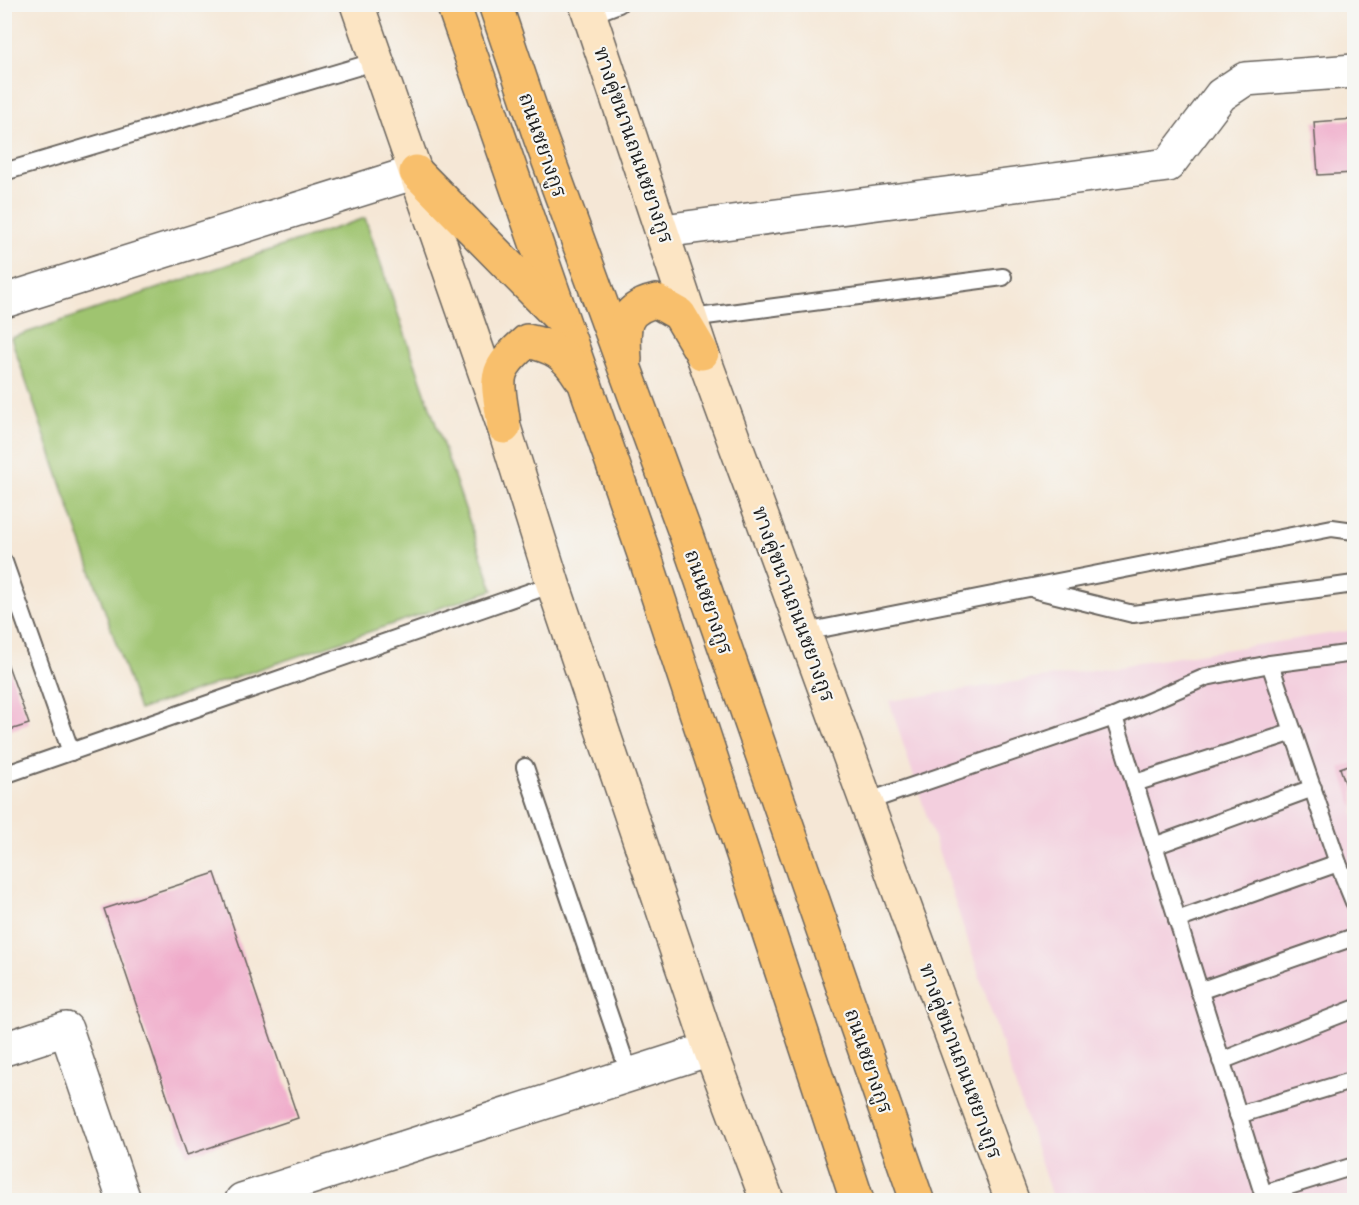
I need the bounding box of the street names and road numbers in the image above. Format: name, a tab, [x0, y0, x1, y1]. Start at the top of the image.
street label: ทางคู่ขนานถนนชยางกูร	[588, 43, 681, 247]
street label: ถนนชยางกูร	[513, 89, 574, 201]
street label: ทางคู่ขนานถนนชยางกูร	[747, 502, 842, 705]
street label: ถนนชยางกูร	[679, 546, 740, 658]
street label: ทางคู่ขนานถนนชยางกูร	[914, 959, 1009, 1162]
street label: ถนนชยางกูร	[839, 1005, 900, 1117]

